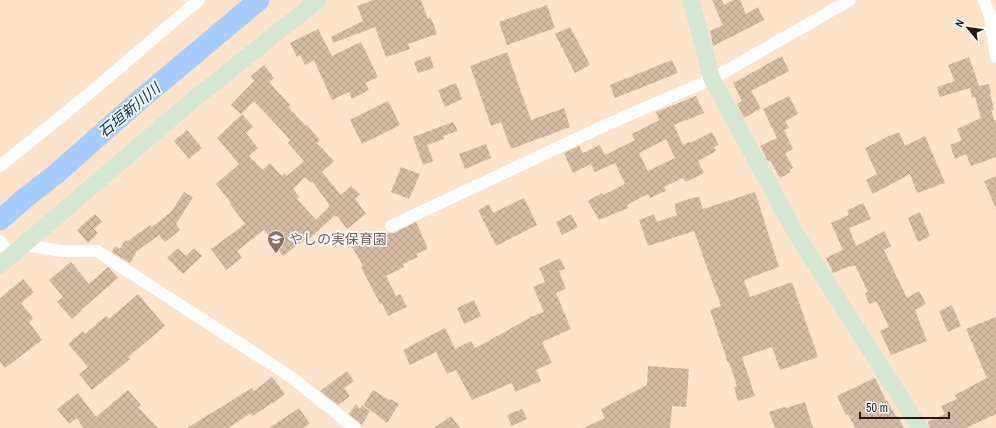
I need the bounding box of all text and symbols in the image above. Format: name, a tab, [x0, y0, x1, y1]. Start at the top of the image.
north arrow	[948, 8, 988, 48]
text: N	[952, 17, 967, 29]
water label: 石垣新川川	[94, 77, 166, 142]
school or university icon: やしの実保育園	[266, 229, 286, 254]
place label: やしの実保育園	[289, 230, 387, 248]
scale bar	[860, 394, 949, 420]
text: 50 m	[866, 400, 888, 416]

